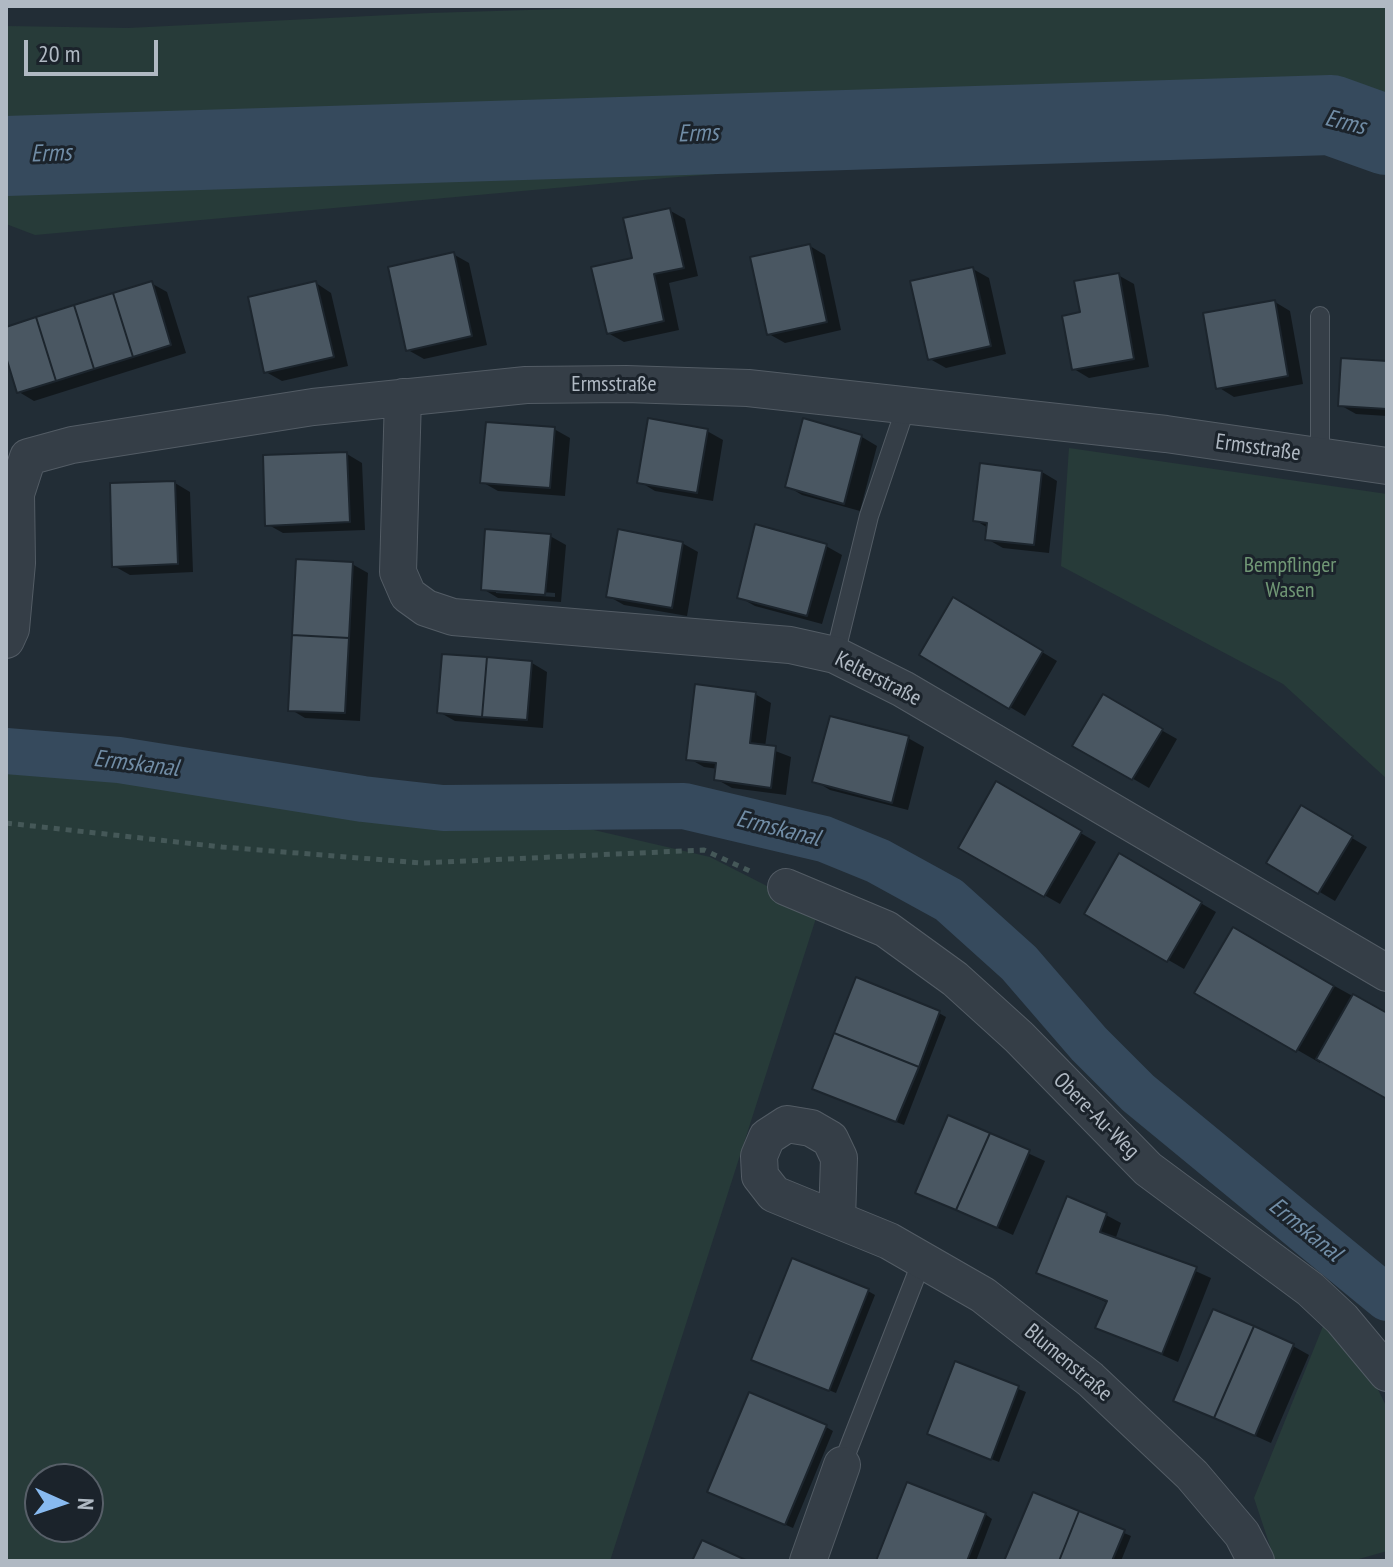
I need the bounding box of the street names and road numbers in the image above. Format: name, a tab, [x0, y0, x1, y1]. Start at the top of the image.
street label: Ermsstraße	[571, 372, 657, 398]
street label: Ermsstraße	[1214, 429, 1302, 467]
street label: Kelterstraße	[830, 646, 926, 712]
street label: Obere-Au-Weg	[1048, 1068, 1144, 1164]
street label: Blumenstraße	[1019, 1319, 1117, 1407]

